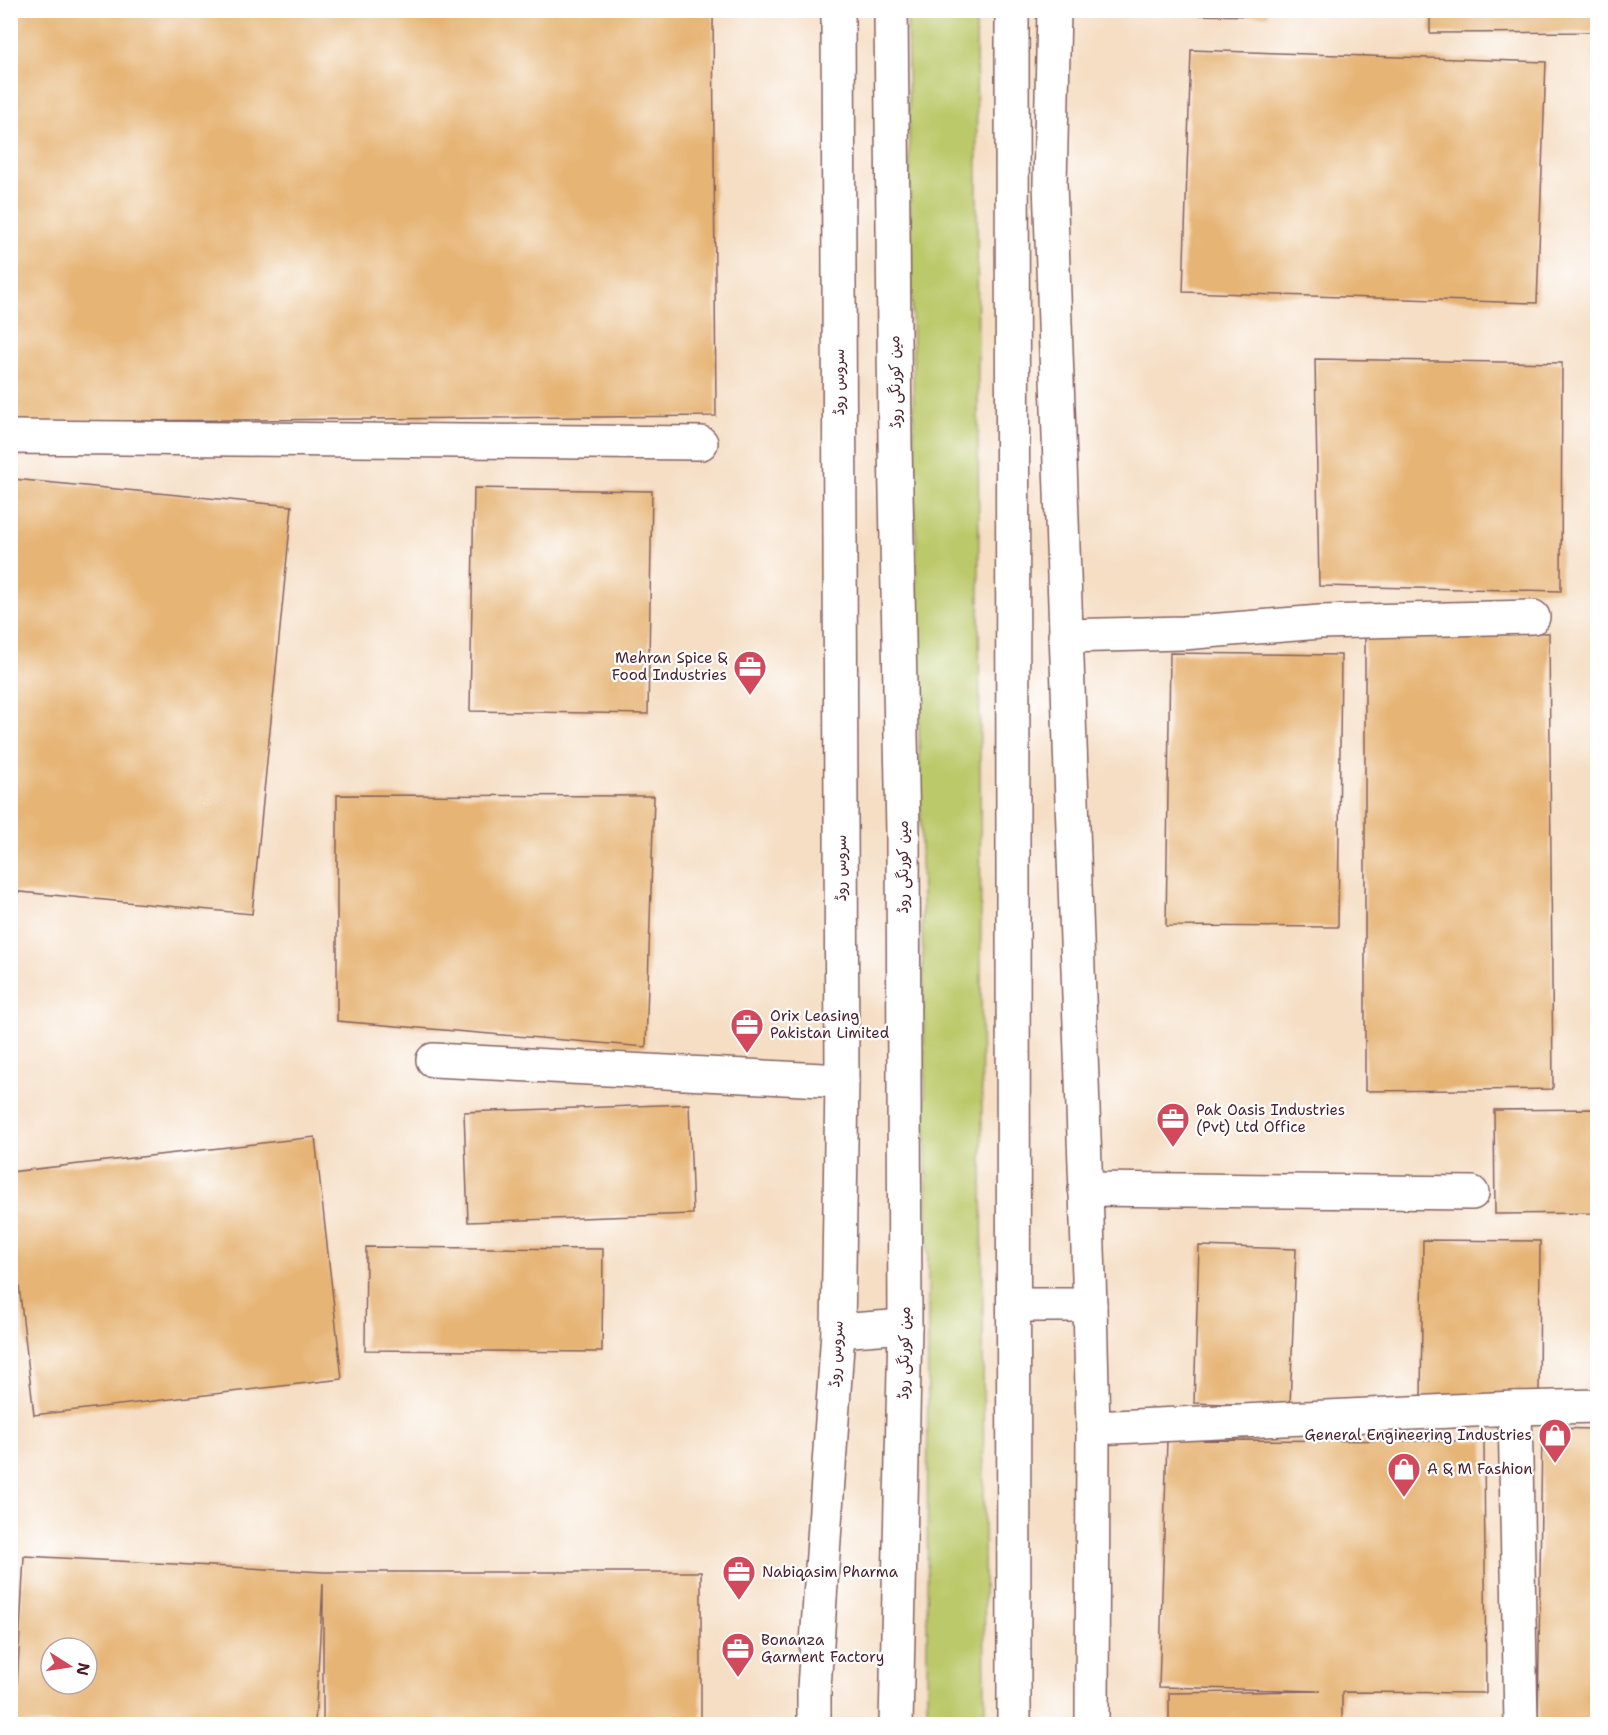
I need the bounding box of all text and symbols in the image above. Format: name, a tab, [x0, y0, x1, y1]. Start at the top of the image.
street label: مین کورنگی روڈ	[884, 335, 906, 429]
street label: سروس روڈ	[829, 349, 849, 415]
place label: Mehran Spice & Food Industries	[612, 648, 728, 685]
office icon: Mehran Spice & Food Industries	[732, 649, 768, 696]
street label: مین کورنگی روڈ	[893, 820, 913, 914]
street label: سروس روڈ	[831, 835, 851, 901]
place label: Orix Leasing Pakistan Limited	[770, 1006, 890, 1043]
office icon: Orix Leasing Pakistan Limited	[729, 1007, 765, 1054]
place label: Pak Oasis Industries (Pvt) Ltd Office	[1196, 1100, 1345, 1137]
office icon: Pak Oasis Industries (Pvt) Ltd Office	[1155, 1101, 1191, 1148]
street label: مین کورنگی روڈ	[893, 1306, 915, 1400]
street label: سروس روڈ	[824, 1320, 848, 1388]
shop icon: General Engineering Industries	[1537, 1417, 1573, 1464]
place label: General Engineering Industries	[1305, 1425, 1532, 1445]
shop icon: A & M Fashion	[1386, 1451, 1422, 1498]
place label: A & M Fashion	[1427, 1459, 1533, 1479]
office icon: Nabiqasim Pharma	[721, 1554, 757, 1601]
place label: Nabiqasim Pharma	[762, 1562, 899, 1582]
place label: Bonanza Garment Factory	[761, 1630, 884, 1667]
office icon: Bonanza Garment Factory	[720, 1631, 756, 1678]
north arrow	[39, 1636, 99, 1696]
text: N	[72, 1661, 95, 1677]

